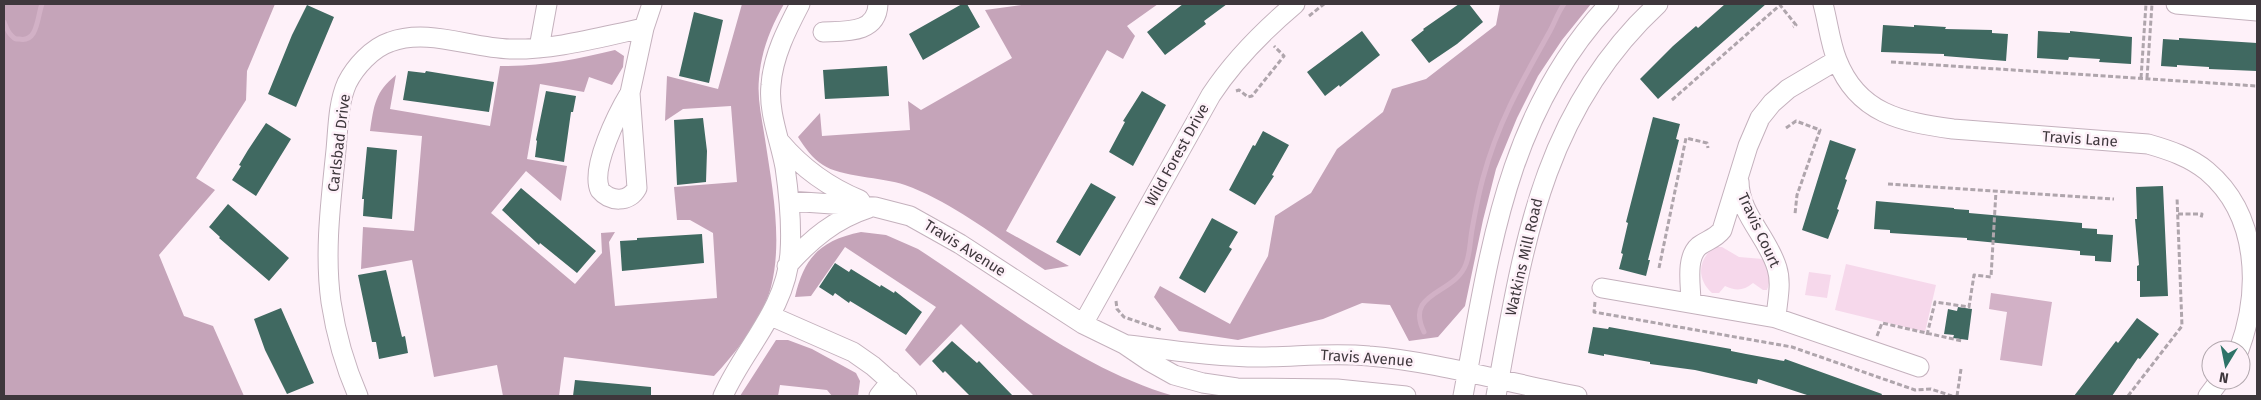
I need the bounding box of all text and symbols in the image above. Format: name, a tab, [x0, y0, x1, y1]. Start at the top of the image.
street label: Carlsbad Drive	[324, 93, 354, 193]
street label: Wild Forest Drive	[1141, 101, 1213, 209]
street label: Travis Lane	[2042, 127, 2118, 151]
street label: Travis Court	[1734, 190, 1784, 271]
street label: Watkins Mill Road	[1502, 196, 1546, 318]
street label: Travis Avenue	[921, 216, 1009, 280]
north arrow	[2201, 340, 2251, 390]
street label: Travis Avenue	[1320, 346, 1414, 370]
text: N	[2218, 368, 2230, 386]

